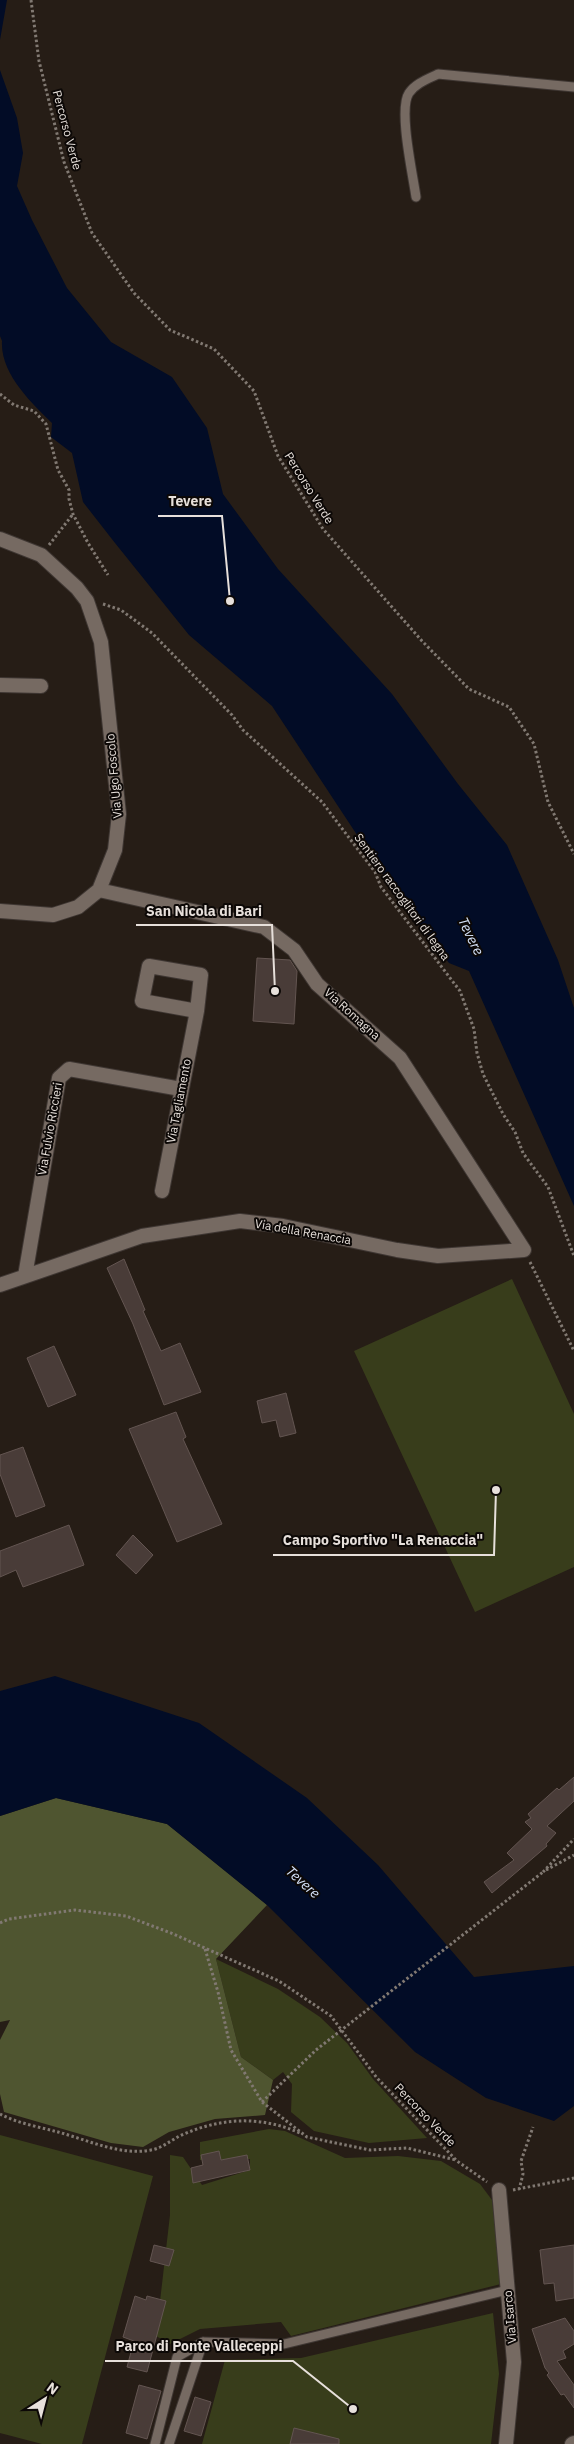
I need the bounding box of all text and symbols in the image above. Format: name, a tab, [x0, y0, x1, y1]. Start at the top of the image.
street label: Percorso Verde	[50, 88, 85, 172]
street label: Percorso Verde	[281, 449, 338, 527]
callout: Tevere	[158, 487, 222, 516]
text: Tevere	[168, 492, 212, 510]
street label: Via Ugo Foscolo	[102, 733, 125, 819]
street label: Sentiero raccoglitori di legna	[351, 830, 454, 964]
callout: San Nicola di Bari	[136, 896, 272, 925]
text: San Nicola di Bari	[146, 902, 262, 920]
water label: Tevere	[454, 914, 488, 958]
street label: Via Romagna	[321, 985, 384, 1043]
street label: Via Tagliamento	[163, 1057, 194, 1144]
street label: Via Fulvio Riccieri	[34, 1081, 65, 1177]
street label: Via della Renaccia	[254, 1216, 353, 1247]
callout: Campo Sportivo "La Renaccia"	[273, 1526, 494, 1555]
text: Campo Sportivo "La Renaccia"	[283, 1531, 483, 1549]
water label: Tevere	[282, 1862, 324, 1902]
street label: Percorso Verde	[392, 2080, 459, 2150]
street label: Via Isarco	[500, 2289, 519, 2344]
callout: Parco di Ponte Valleceppi	[105, 2332, 293, 2361]
text: Parco di Ponte Valleceppi	[115, 2337, 283, 2355]
north arrow	[20, 2374, 70, 2424]
text: N	[43, 2378, 62, 2399]

